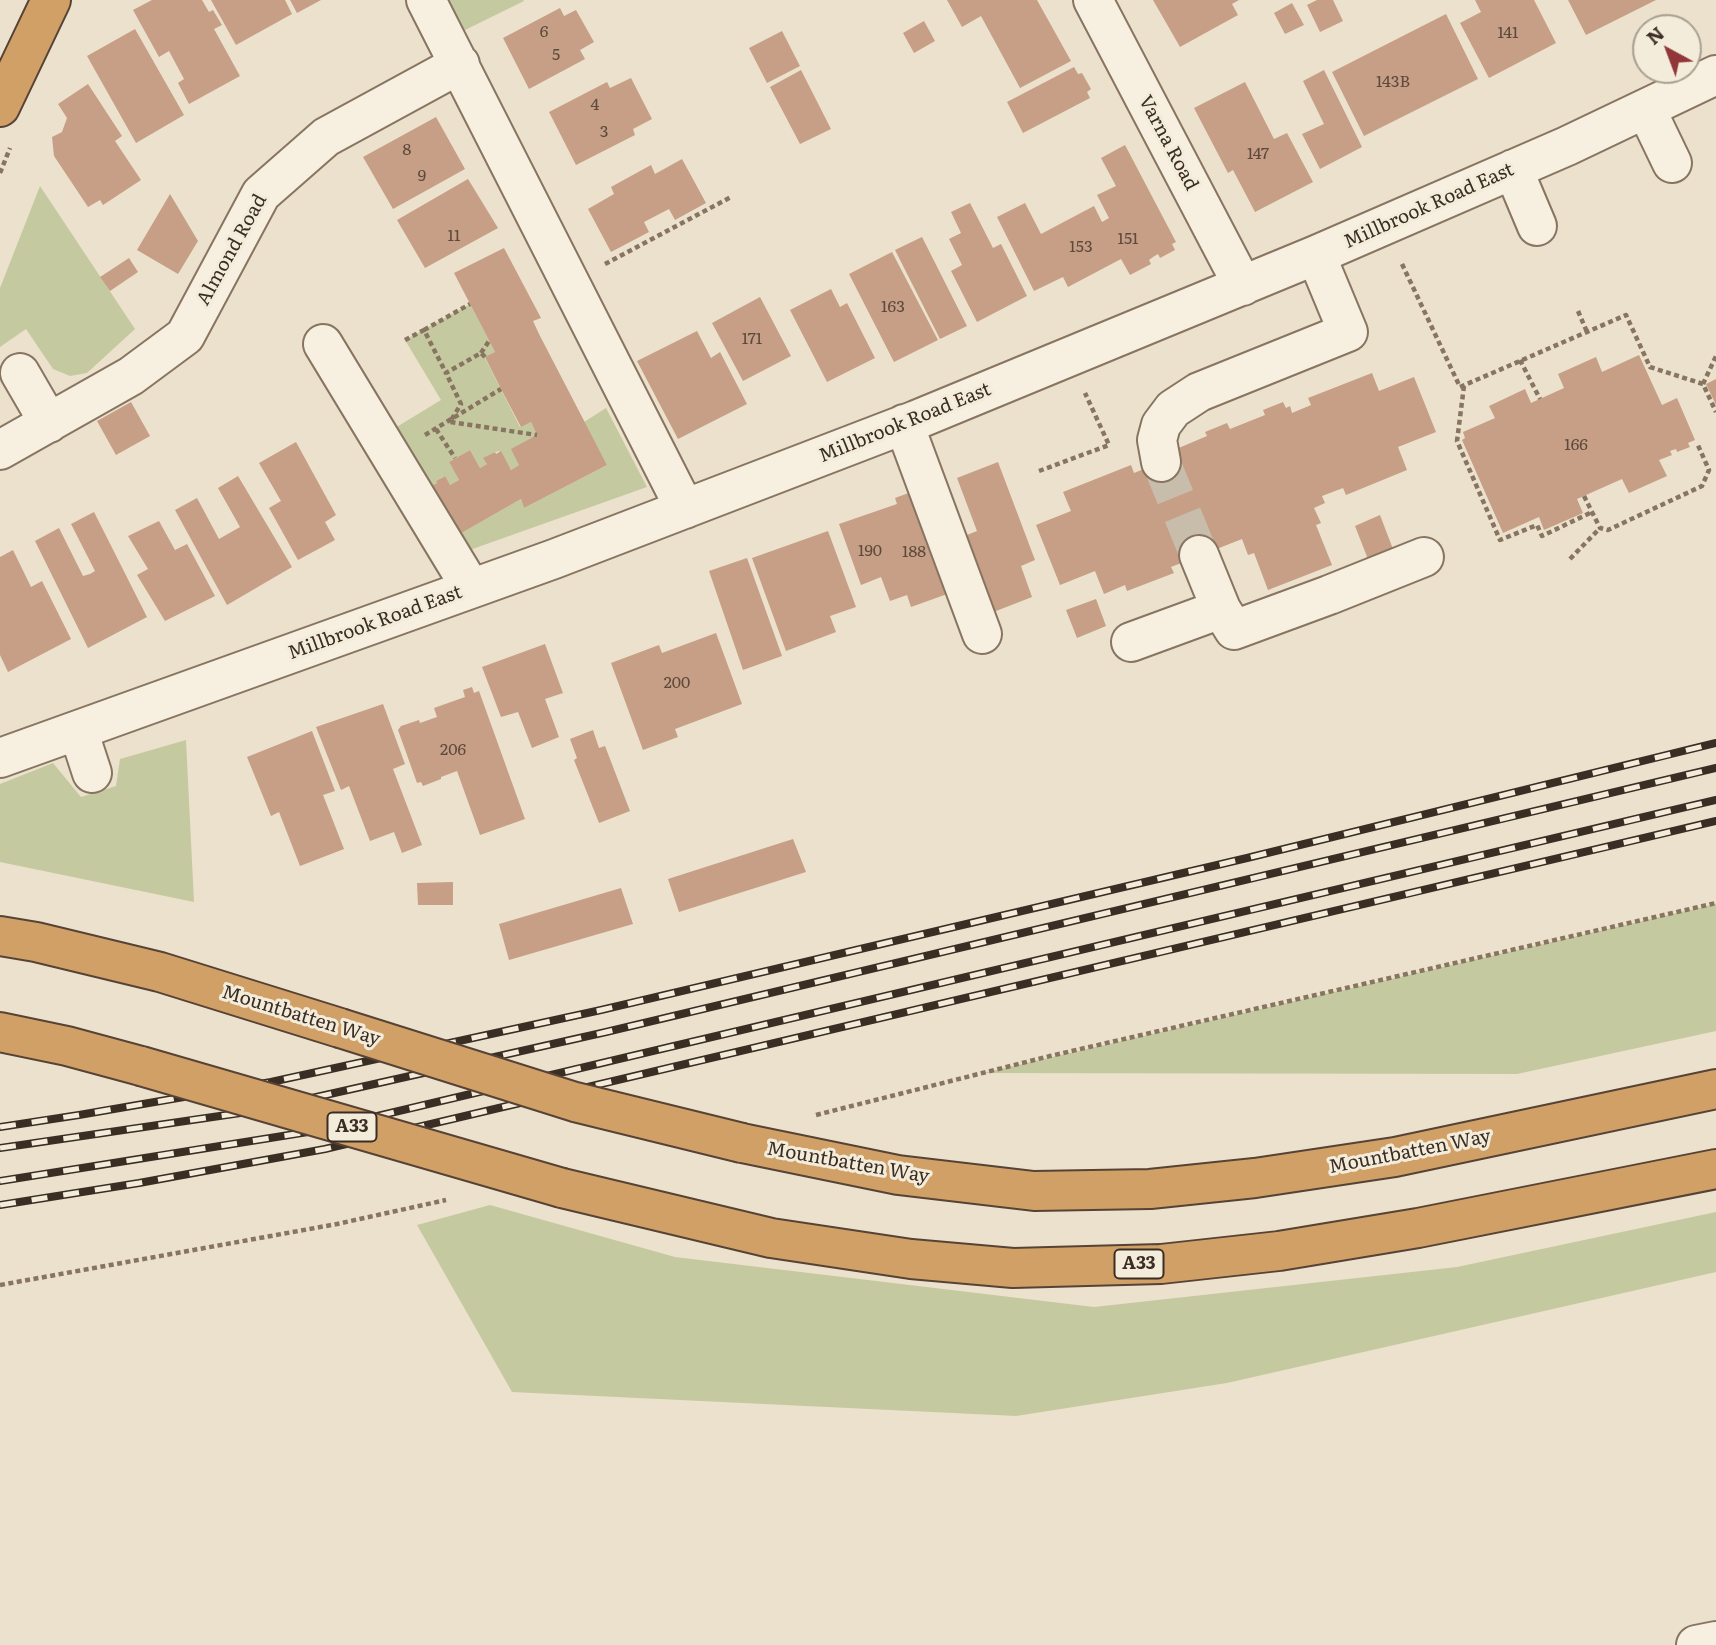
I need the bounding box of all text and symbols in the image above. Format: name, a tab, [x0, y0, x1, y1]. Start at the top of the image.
north arrow	[1632, 14, 1702, 84]
text: N	[1639, 19, 1670, 50]
house number: 6	[540, 22, 548, 42]
house number: 141	[1497, 23, 1519, 43]
house number: 5	[552, 45, 560, 65]
house number: 143B	[1376, 72, 1410, 92]
street label: Varna Road	[1133, 92, 1203, 194]
house number: 4	[591, 95, 599, 115]
house number: 3	[600, 122, 608, 142]
house number: 8	[403, 140, 411, 160]
house number: 147	[1247, 144, 1269, 164]
street label: Millbrook Road East	[1341, 158, 1517, 254]
house number: 9	[418, 166, 426, 186]
street label: Almond Road	[192, 190, 272, 310]
house number: 11	[447, 226, 461, 246]
house number: 151	[1117, 229, 1139, 249]
house number: 153	[1069, 237, 1093, 257]
house number: 163	[881, 297, 905, 317]
house number: 171	[742, 329, 762, 349]
street label: Millbrook Road East	[816, 378, 994, 468]
house number: 166	[1564, 435, 1588, 455]
house number: 190	[858, 541, 882, 561]
house number: 188	[902, 542, 926, 562]
street label: Millbrook Road East	[285, 581, 465, 665]
house number: 200	[664, 673, 690, 693]
house number: 206	[440, 740, 466, 760]
street label: Mountbatten Way	[219, 981, 383, 1051]
road number: A33	[328, 1112, 376, 1142]
street label: Mountbatten Way	[1327, 1125, 1493, 1179]
street label: Mountbatten Way	[765, 1137, 931, 1189]
road number: A33	[1114, 1250, 1164, 1279]

